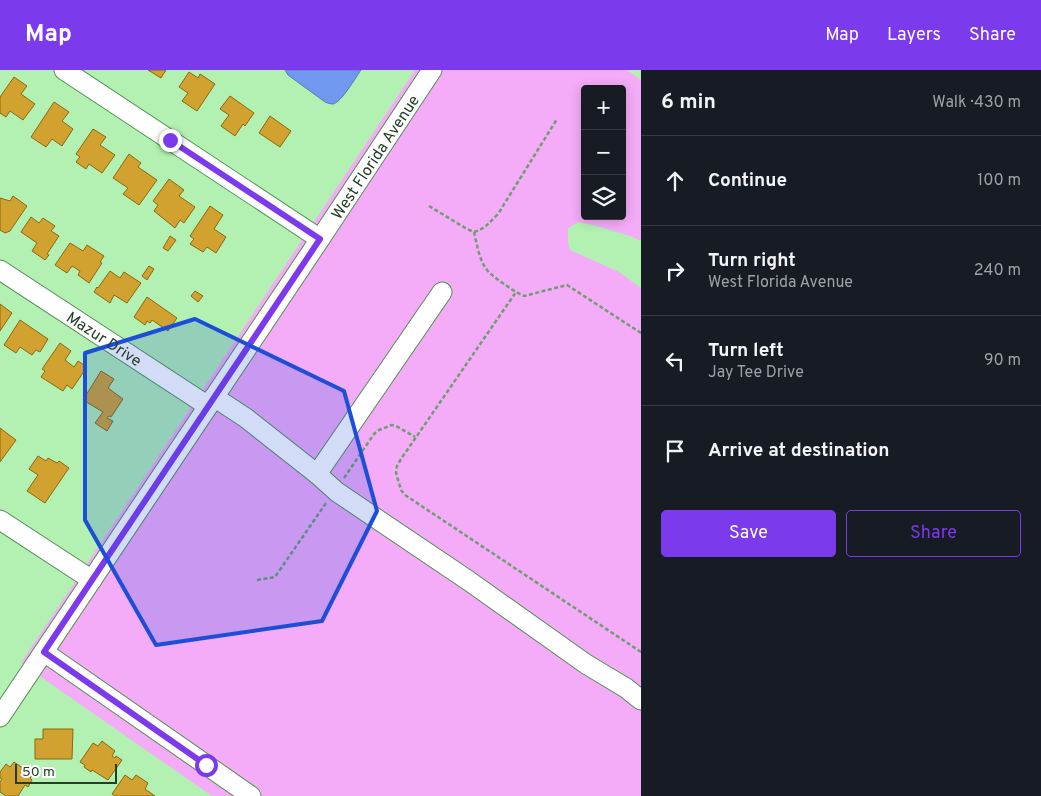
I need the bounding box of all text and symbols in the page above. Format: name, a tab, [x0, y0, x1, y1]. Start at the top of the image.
text: Map	[25, 20, 72, 50]
text: Map	[825, 24, 859, 47]
text: Layers	[887, 24, 941, 47]
text: Share	[969, 24, 1016, 47]
map controls	[581, 85, 626, 220]
button: +	[581, 85, 626, 130]
text: 6 min	[661, 89, 716, 116]
street label: West Florida Avenue	[328, 92, 425, 224]
text: Walk · 430 m	[932, 93, 1021, 113]
route end	[159, 129, 182, 152]
button: −	[581, 130, 626, 175]
icon: ahead	[661, 167, 689, 195]
text: Continue	[708, 169, 787, 193]
text: 100 m	[977, 171, 1021, 191]
button: layers	[581, 175, 626, 220]
text: Turn right	[708, 249, 796, 273]
icon: right	[661, 257, 689, 285]
text: 240 m	[974, 261, 1021, 281]
text: West Florida Avenue	[708, 273, 853, 293]
street label: Mazur Drive	[62, 308, 145, 372]
text: Turn left	[708, 339, 784, 363]
icon: left	[661, 347, 689, 375]
text: 90 m	[984, 351, 1021, 371]
text: Jay Tee Drive	[708, 363, 804, 383]
icon: arrive	[661, 437, 689, 465]
text: Arrive at destination	[708, 439, 889, 463]
button: Save	[661, 510, 836, 557]
button: Share	[846, 510, 1021, 557]
route start	[195, 754, 218, 777]
scale bar	[15, 761, 118, 784]
text: 50 m	[22, 764, 55, 781]

